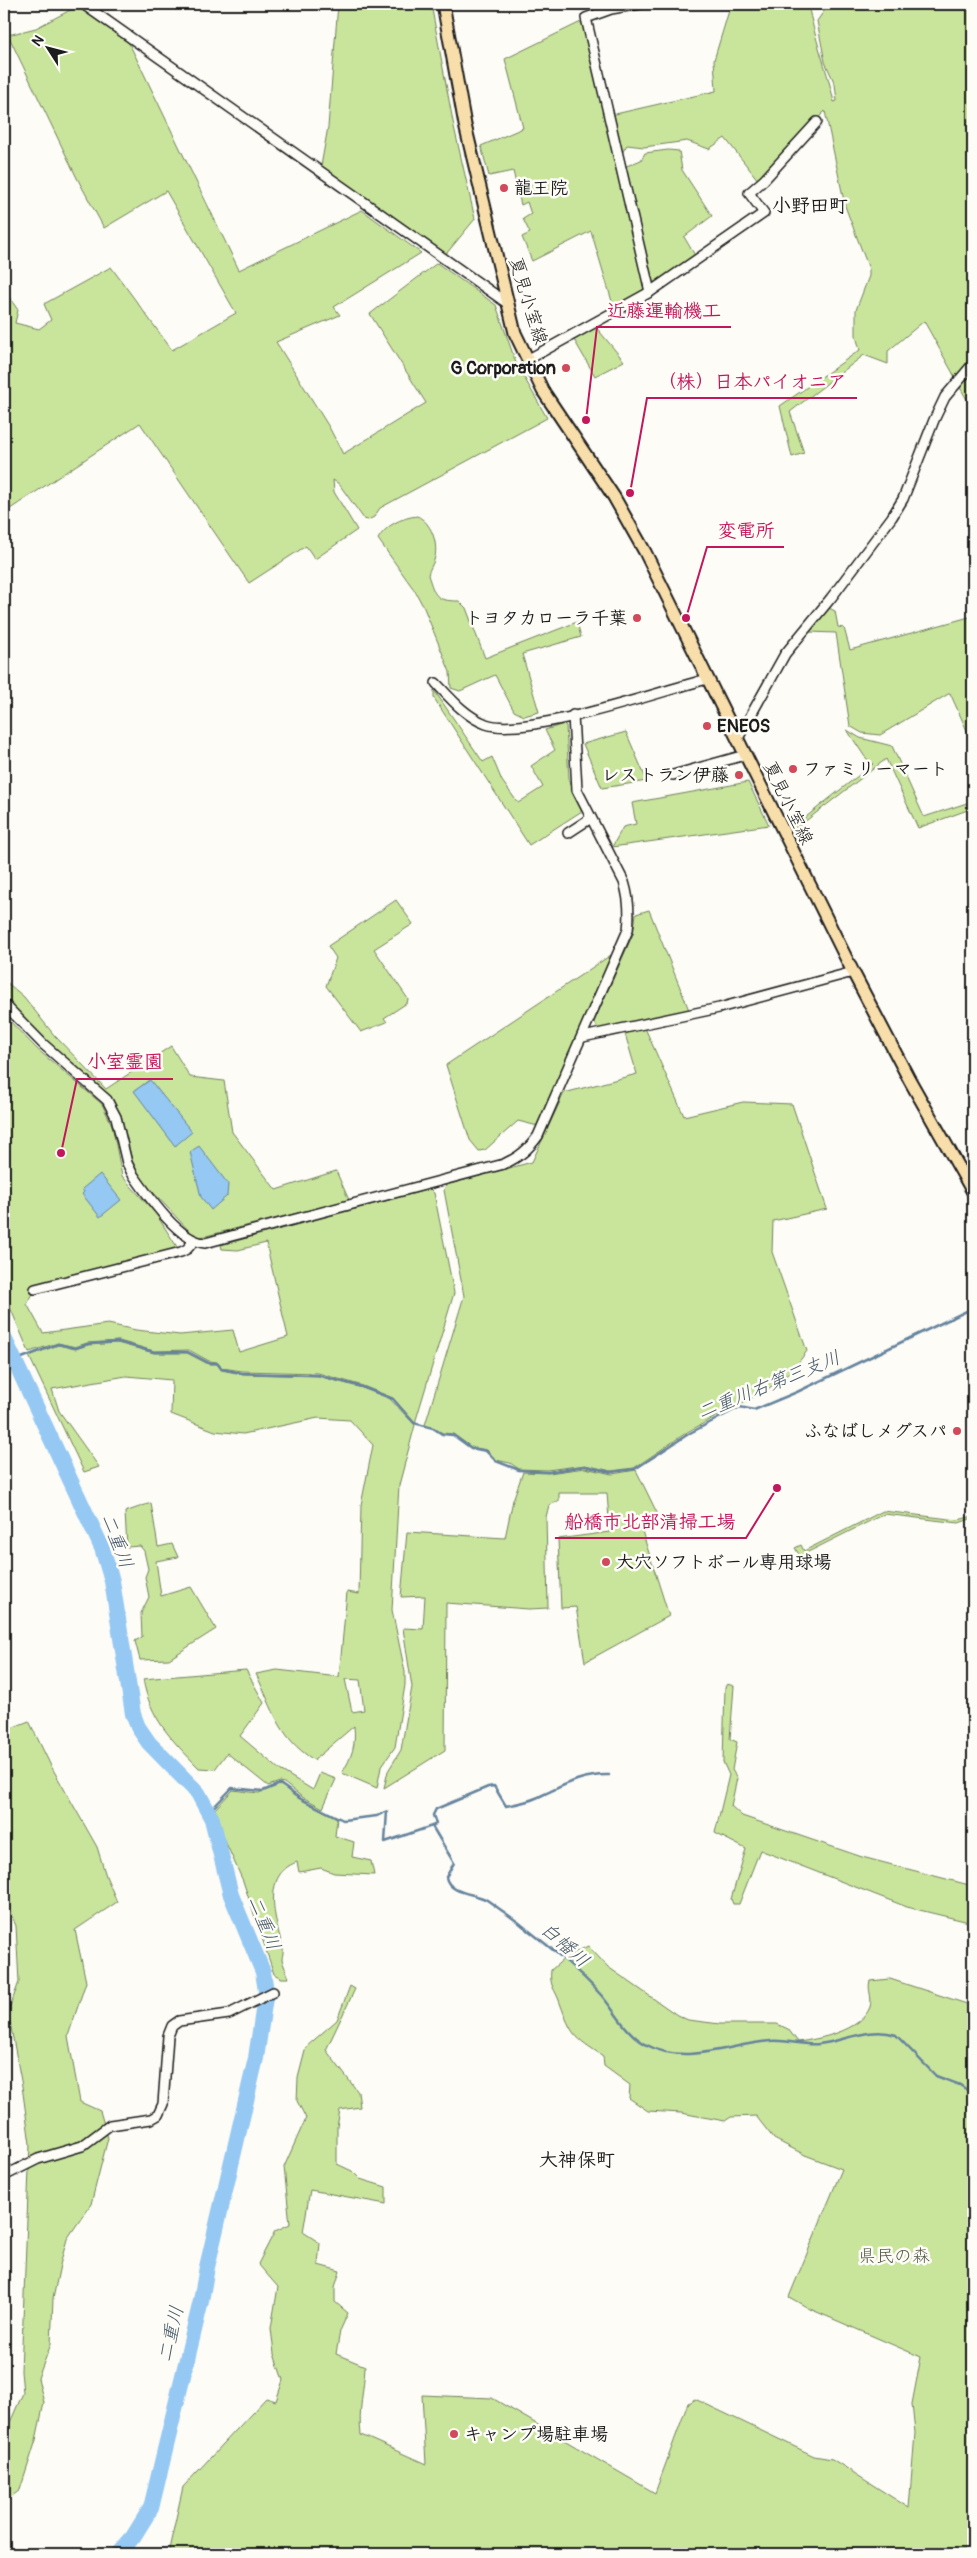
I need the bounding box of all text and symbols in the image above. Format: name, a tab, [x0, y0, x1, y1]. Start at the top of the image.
north arrow	[22, 22, 72, 72]
text: N	[28, 32, 48, 49]
place label: 龍王院	[514, 177, 568, 200]
marker: 龍王院	[498, 182, 510, 194]
district label: 小野田町	[772, 194, 848, 218]
street label: 夏見小室線	[504, 255, 552, 347]
callout: 近藤運輸機工	[597, 293, 731, 327]
text: 近藤運輸機工	[607, 299, 721, 323]
place label: G Corporation	[450, 357, 556, 380]
marker: G Corporation	[560, 362, 572, 374]
callout: （株）日本パイオニア	[647, 364, 857, 398]
text: （株）日本パイオニア	[657, 370, 847, 394]
callout: 変電所	[707, 513, 784, 547]
text: 変電所	[717, 519, 775, 543]
place label: トヨタカローラ千葉	[465, 607, 627, 630]
marker: トヨタカローラ千葉	[631, 612, 643, 624]
place label: ENEOS	[717, 715, 770, 738]
marker: ENEOS	[701, 720, 713, 732]
street label: 夏見小室線	[758, 758, 818, 848]
place label: ファミリーマート	[803, 758, 948, 781]
marker: ファミリーマート	[787, 763, 799, 775]
place label: レストラン伊藤	[602, 764, 729, 787]
marker: レストラン伊藤	[733, 769, 745, 781]
callout: 小室霊園	[77, 1045, 173, 1079]
text: 小室霊園	[87, 1050, 163, 1074]
water label: 二重川右第三支川	[694, 1345, 844, 1425]
place label: ふなばしメグスパ	[804, 1420, 947, 1443]
marker: ふなばしメグスパ	[951, 1425, 963, 1437]
callout: 船橋市北部清掃工場	[555, 1504, 746, 1538]
water label: 二重川	[96, 1510, 138, 1572]
text: 船橋市北部清掃工場	[564, 1510, 736, 1534]
place label: 大穴ソフトボール専用球場	[616, 1551, 831, 1574]
marker: 大穴ソフトボール専用球場	[600, 1556, 612, 1568]
water label: 二重川	[242, 1892, 286, 1954]
water label: 白幡川	[536, 1917, 594, 1973]
district label: 大神保町	[539, 2148, 615, 2172]
park label: 県民の森	[858, 2245, 930, 2268]
water label: 二重川	[153, 2304, 189, 2364]
place label: キャンプ場駐車場	[464, 2423, 608, 2446]
marker: キャンプ場駐車場	[448, 2428, 460, 2440]

